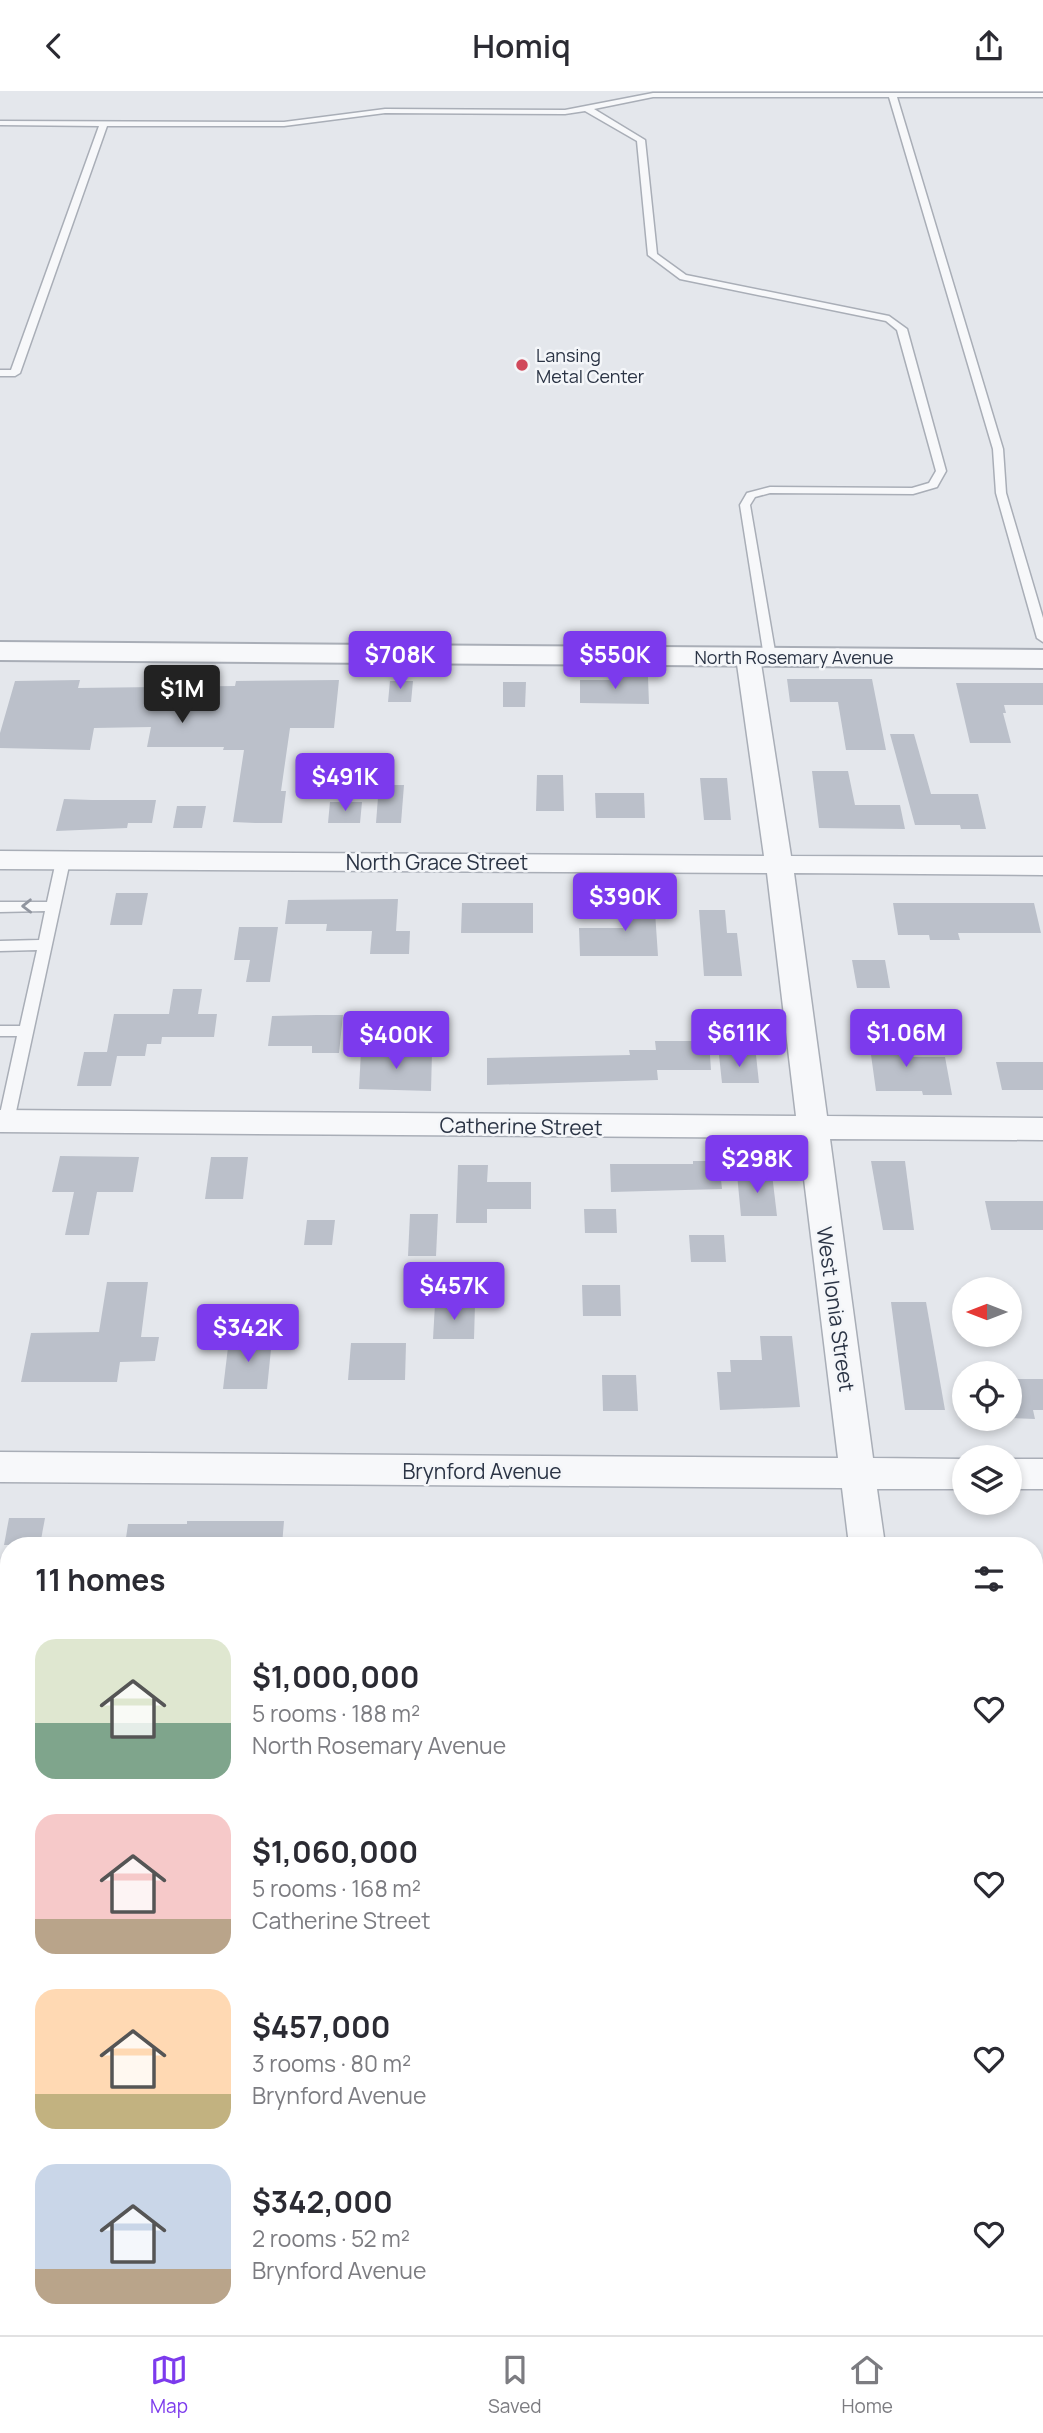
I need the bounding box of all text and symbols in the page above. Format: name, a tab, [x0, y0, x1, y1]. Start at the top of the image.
text: Homiq	[472, 24, 571, 68]
icon: back	[35, 27, 73, 65]
icon: share	[970, 27, 1008, 65]
place label: Lansing Metal Center	[536, 343, 645, 388]
marker: Lansing Metal Center	[514, 357, 530, 373]
pin: $708K	[351, 631, 449, 691]
pin: $550K	[566, 631, 664, 691]
text: $708K	[365, 638, 435, 670]
text: $550K	[579, 638, 651, 670]
street label: North Rosemary Avenue	[695, 645, 893, 669]
pin: $1M	[148, 665, 216, 725]
text: $1M	[160, 672, 204, 704]
pin: $491K	[296, 753, 394, 813]
text: $491K	[311, 760, 379, 792]
street label: North Grace Street	[346, 848, 528, 876]
pin: $390K	[576, 873, 674, 933]
text: $390K	[589, 880, 661, 912]
one-way arrow	[21, 899, 32, 914]
pin: $611K	[690, 1009, 788, 1069]
pin: $1.06M	[849, 1009, 963, 1069]
pin: $400K	[347, 1011, 445, 1071]
text: $611K	[707, 1016, 771, 1048]
text: $1.06M	[866, 1016, 946, 1048]
text: $400K	[359, 1018, 433, 1050]
street label: Catherine Street	[439, 1111, 603, 1141]
pin: $298K	[708, 1135, 806, 1195]
text: $298K	[721, 1142, 793, 1174]
street label: West Ionia Street	[811, 1225, 861, 1393]
pin: $457K	[405, 1263, 503, 1322]
text: $457K	[419, 1269, 489, 1301]
north arrow	[952, 1277, 1022, 1347]
map controls	[952, 1277, 1022, 1515]
pin: $342K	[199, 1305, 297, 1364]
text: $342K	[213, 1311, 283, 1343]
button: locate	[952, 1361, 1022, 1431]
button: layers	[952, 1445, 1022, 1515]
street label: Brynford Avenue	[402, 1457, 562, 1485]
text: 11 homes	[35, 1559, 166, 1600]
icon: filters	[970, 1560, 1008, 1598]
text: $1,000,000	[252, 1656, 419, 1697]
icon: home	[91, 1667, 175, 1751]
icon: heart	[970, 1690, 1008, 1728]
text: 5 rooms · 188 m²	[252, 1697, 420, 1729]
text: North Rosemary Avenue	[252, 1729, 506, 1761]
text: $1,060,000	[252, 1831, 418, 1872]
icon: home	[91, 1842, 175, 1926]
icon: heart	[970, 1865, 1008, 1903]
text: 5 rooms · 168 m²	[252, 1872, 421, 1904]
text: Catherine Street	[252, 1904, 430, 1936]
text: $457,000	[252, 2006, 391, 2047]
icon: home	[91, 2017, 175, 2101]
icon: heart	[970, 2040, 1008, 2078]
text: 3 rooms · 80 m²	[252, 2047, 411, 2079]
text: Brynford Avenue	[252, 2079, 426, 2111]
text: $342,000	[252, 2181, 393, 2222]
icon: home	[91, 2192, 175, 2276]
icon: heart	[970, 2215, 1008, 2253]
text: 2 rooms · 52 m²	[252, 2222, 410, 2254]
text: Brynford Avenue	[252, 2254, 426, 2286]
tab: Map	[150, 2351, 188, 2419]
tab: Saved	[488, 2351, 542, 2419]
tab: Home	[842, 2351, 893, 2419]

